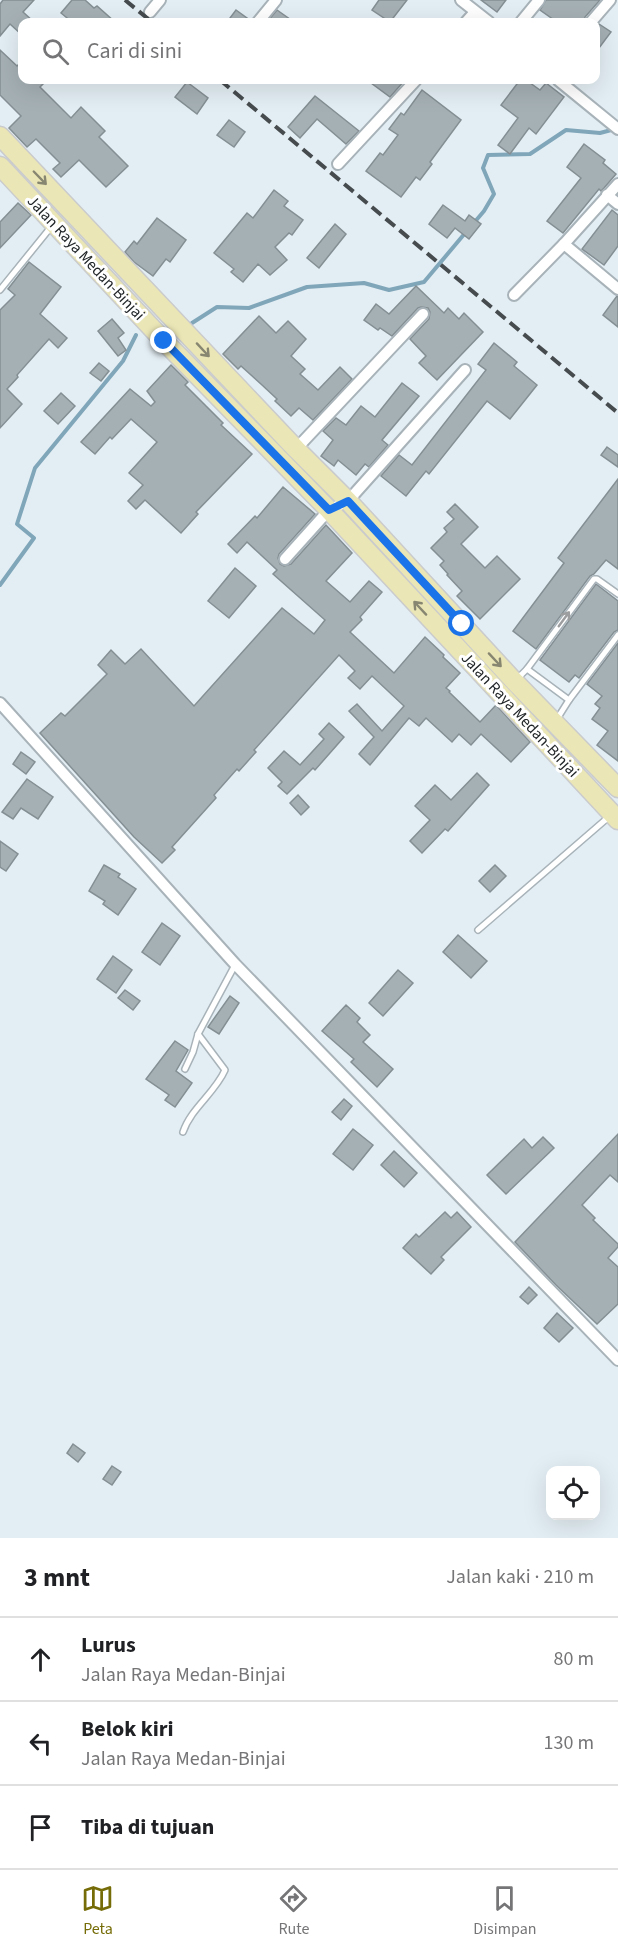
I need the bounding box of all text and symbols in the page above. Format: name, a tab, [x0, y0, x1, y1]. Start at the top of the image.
search box	[18, 18, 600, 84]
icon: search	[39, 35, 72, 68]
text: Cari di sini	[87, 35, 182, 67]
one-way arrow	[33, 170, 48, 185]
street label: Jalan Raya Medan-Binjai	[22, 191, 150, 325]
route end	[150, 327, 176, 353]
one-way arrow	[196, 342, 210, 357]
one-way arrow	[413, 601, 428, 616]
route start	[448, 610, 474, 636]
one-way arrow	[558, 611, 570, 627]
street label: Jalan Raya Medan-Binjai	[456, 648, 584, 782]
one-way arrow	[488, 652, 502, 667]
map controls	[546, 1466, 600, 1520]
button: locate	[546, 1466, 600, 1520]
text: 3 mnt	[24, 1559, 90, 1596]
text: Jalan kaki · 210 m	[446, 1563, 594, 1591]
text: Lurus	[81, 1629, 136, 1661]
icon: ahead	[24, 1643, 57, 1676]
text: 80 m	[554, 1645, 594, 1673]
text: Jalan Raya Medan-Binjai	[81, 1661, 286, 1689]
text: Belok kiri	[81, 1713, 174, 1745]
icon: left	[24, 1727, 57, 1760]
text: 130 m	[544, 1729, 594, 1757]
text: Jalan Raya Medan-Binjai	[81, 1745, 286, 1773]
icon: arrive	[24, 1811, 57, 1844]
text: Tiba di tujuan	[81, 1811, 214, 1843]
tab: Peta	[81, 1882, 114, 1940]
tab: Rute	[277, 1882, 310, 1940]
tab: Disimpan	[473, 1882, 537, 1940]

